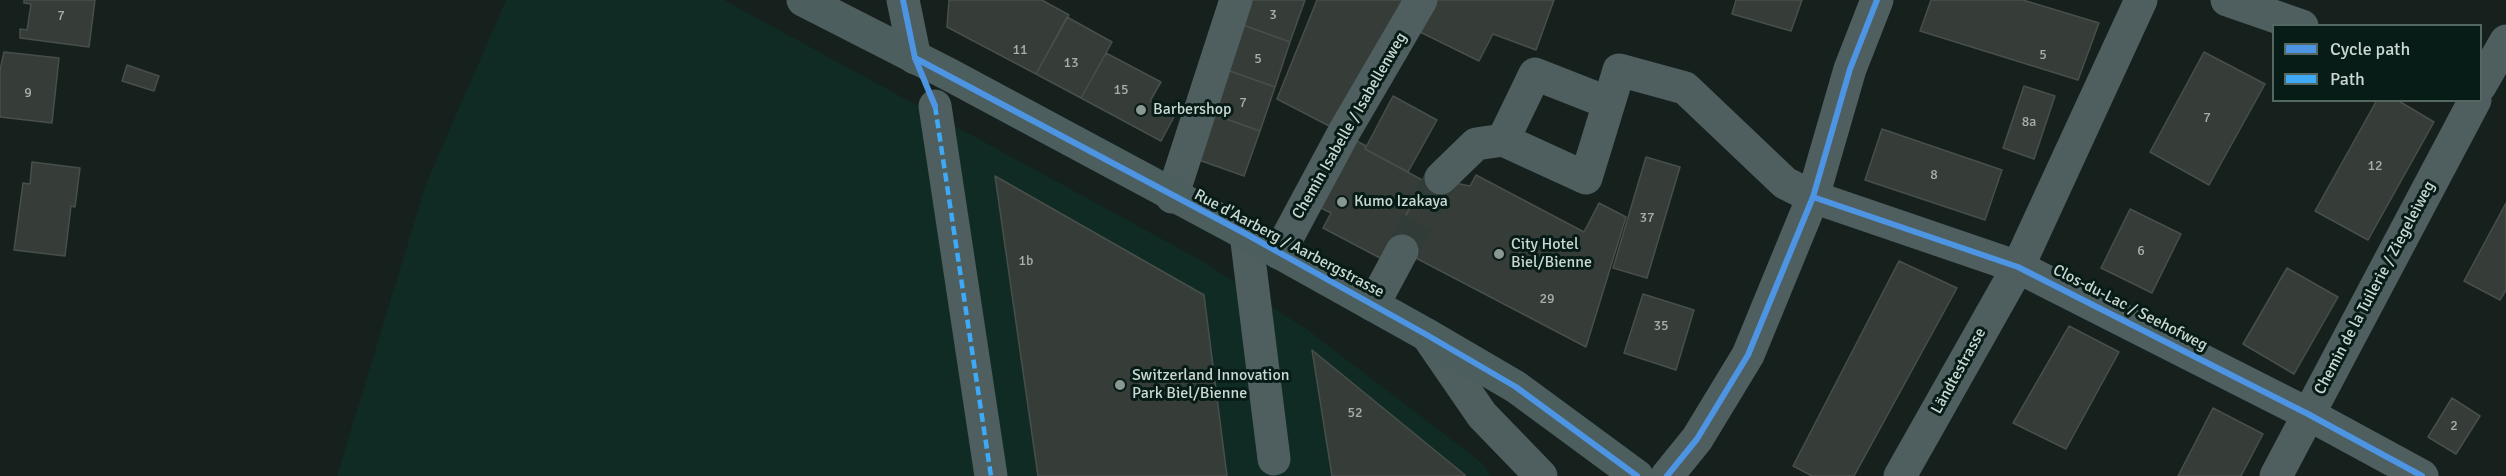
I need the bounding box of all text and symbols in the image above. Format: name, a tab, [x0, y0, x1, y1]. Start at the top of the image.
house number: 3	[1269, 7, 1277, 23]
house number: 7	[57, 8, 65, 24]
legend	[2272, 24, 2482, 102]
street label: Chemin Isabelle / Isabellenweg	[1289, 29, 1411, 223]
text: Cycle path	[2330, 38, 2410, 60]
house number: 11	[1012, 42, 1028, 58]
house number: 5	[2039, 47, 2047, 63]
house number: 5	[1254, 51, 1262, 67]
house number: 13	[1063, 55, 1079, 71]
text: Path	[2330, 68, 2365, 90]
house number: 15	[1113, 82, 1129, 98]
house number: 9	[24, 85, 32, 101]
house number: 7	[1239, 95, 1247, 111]
place label: Barbershop	[1153, 100, 1232, 120]
marker: Barbershop	[1134, 103, 1148, 117]
house number: 7	[2203, 110, 2211, 126]
house number: 8a	[2022, 114, 2036, 130]
house number: 12	[2367, 158, 2383, 174]
house number: 8	[1930, 167, 1938, 183]
street label: Chemin de la Tuilerie / Ziegeleiweg	[2310, 178, 2440, 398]
street label: Rue d'Aarberg / Aarbergstrasse	[1191, 186, 1387, 302]
place label: Kumo Izakaya	[1354, 192, 1448, 212]
marker: Kumo Izakaya	[1335, 195, 1349, 209]
house number: 37	[1639, 210, 1655, 226]
place label: City Hotel Biel/Bienne	[1511, 235, 1592, 273]
house number: 6	[2137, 243, 2145, 259]
marker: City Hotel Biel/Bienne	[1492, 247, 1506, 261]
house number: 1b	[1019, 253, 1033, 269]
street label: Clos-du-Lac / Seehofweg	[2049, 261, 2211, 355]
house number: 29	[1539, 291, 1555, 307]
house number: 35	[1653, 318, 1669, 334]
street label: Ländtestrasse	[1927, 325, 1991, 417]
place label: Switzerland Innovation Park Biel/Bienne	[1132, 366, 1289, 404]
marker: Switzerland Innovation Park Biel/Bienne	[1113, 378, 1127, 392]
house number: 52	[1347, 405, 1363, 421]
house number: 2	[2450, 418, 2458, 434]

